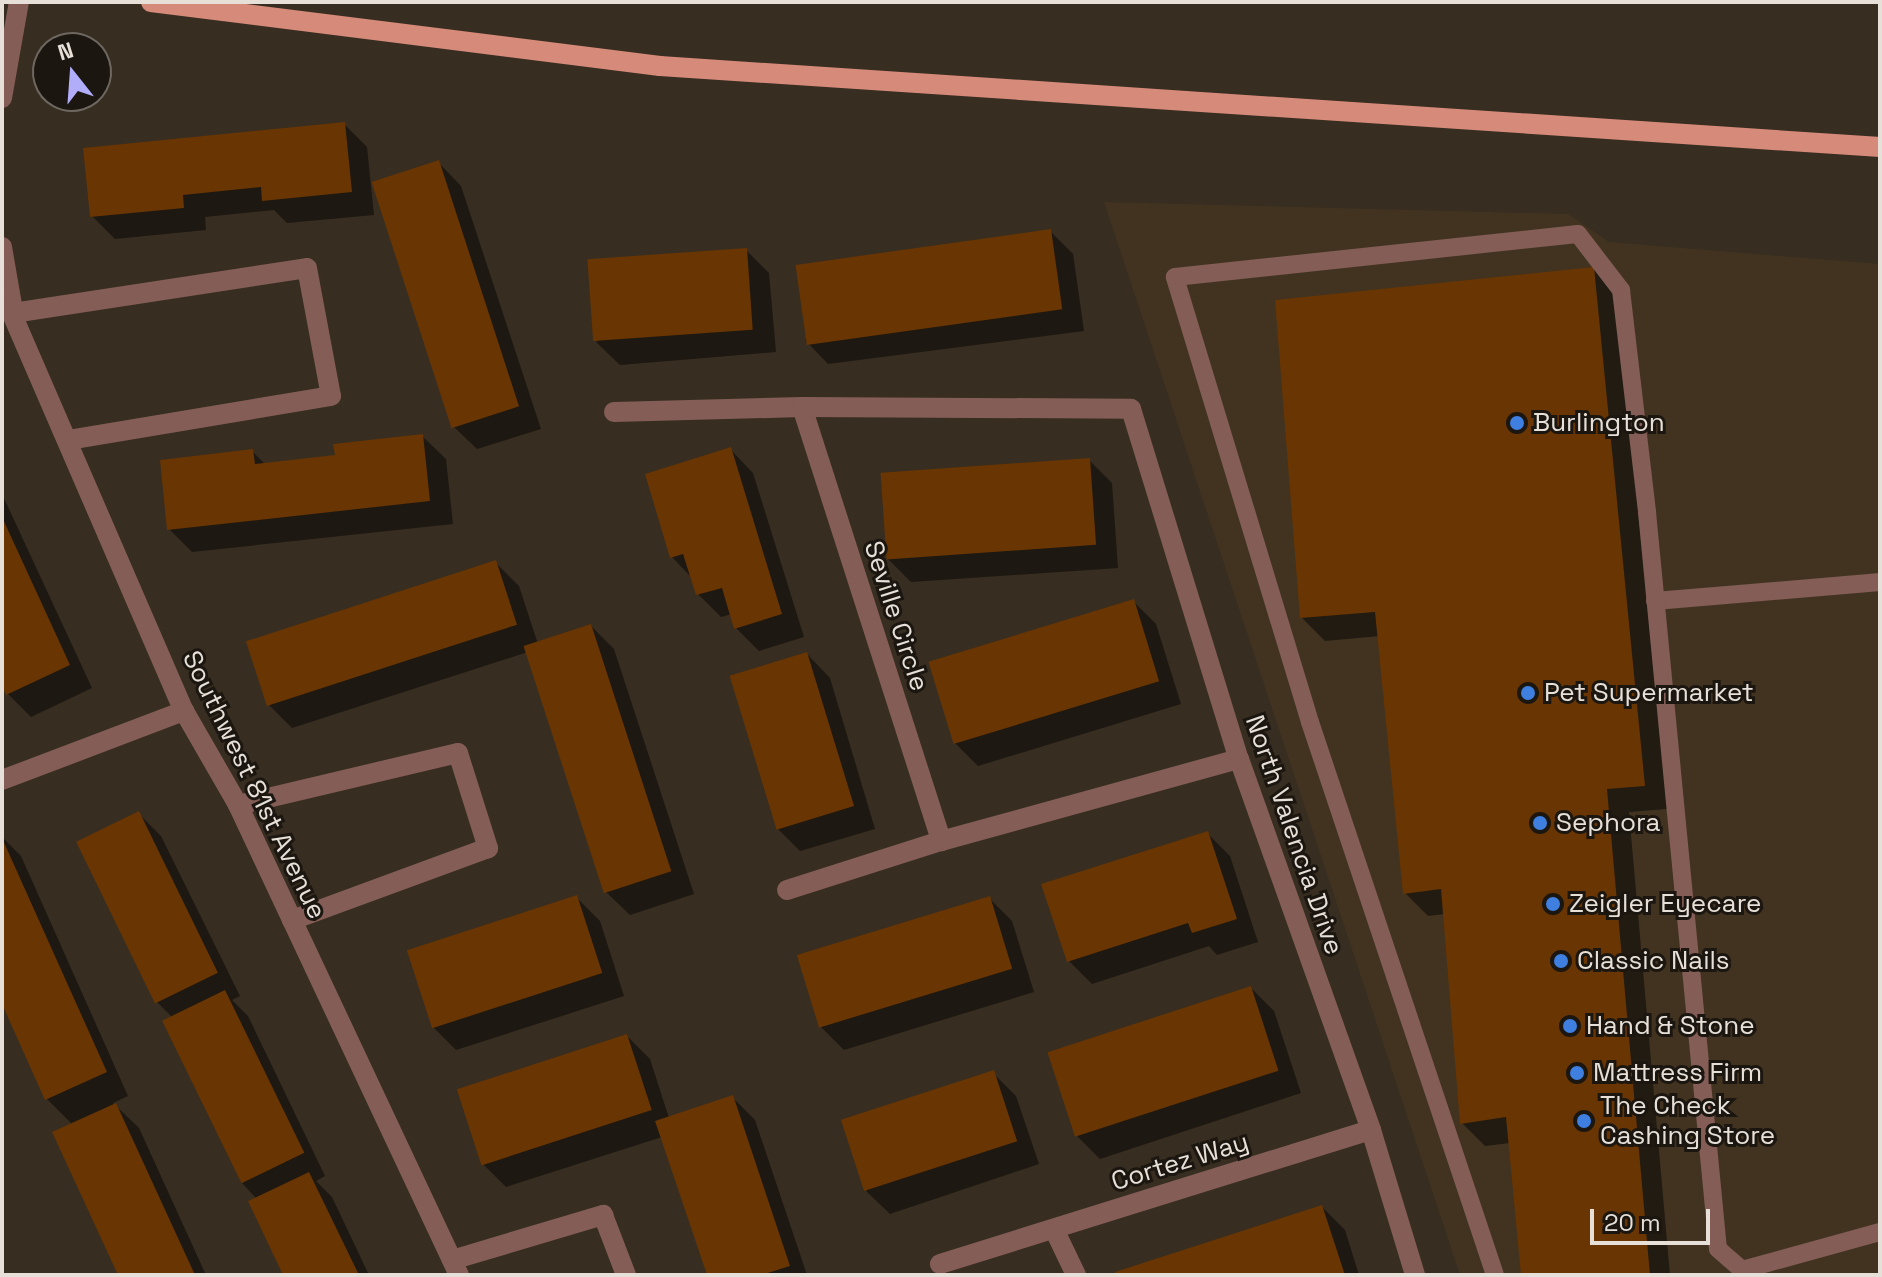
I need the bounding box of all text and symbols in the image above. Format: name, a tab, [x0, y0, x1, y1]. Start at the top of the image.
north arrow	[32, 32, 112, 112]
text: N	[54, 35, 77, 67]
place label: Burlington	[1533, 407, 1665, 439]
marker: Burlington	[1508, 414, 1526, 432]
street label: Seville Circle	[857, 537, 935, 695]
street label: Southwest 81st Avenue	[175, 646, 333, 924]
place label: Pet Supermarket	[1544, 677, 1754, 709]
marker: Pet Supermarket	[1519, 684, 1537, 702]
street label: North Valencia Drive	[1238, 711, 1350, 959]
place label: Sephora	[1556, 807, 1660, 839]
marker: Sephora	[1531, 814, 1549, 832]
place label: Zeigler Eyecare	[1569, 888, 1761, 920]
marker: Zeigler Eyecare	[1544, 895, 1562, 913]
place label: Classic Nails	[1577, 945, 1730, 977]
marker: Classic Nails	[1552, 952, 1570, 970]
place label: Hand & Stone	[1586, 1010, 1755, 1042]
marker: Hand & Stone	[1561, 1017, 1579, 1035]
place label: Mattress Firm	[1593, 1057, 1762, 1089]
marker: Mattress Firm	[1568, 1064, 1586, 1082]
place label: The Check Cashing Store	[1600, 1090, 1775, 1152]
marker: The Check Cashing Store	[1575, 1112, 1593, 1130]
street label: Cortez Way	[1107, 1126, 1253, 1198]
scale bar	[1594, 1193, 1714, 1243]
text: 20 m	[1604, 1207, 1661, 1238]

